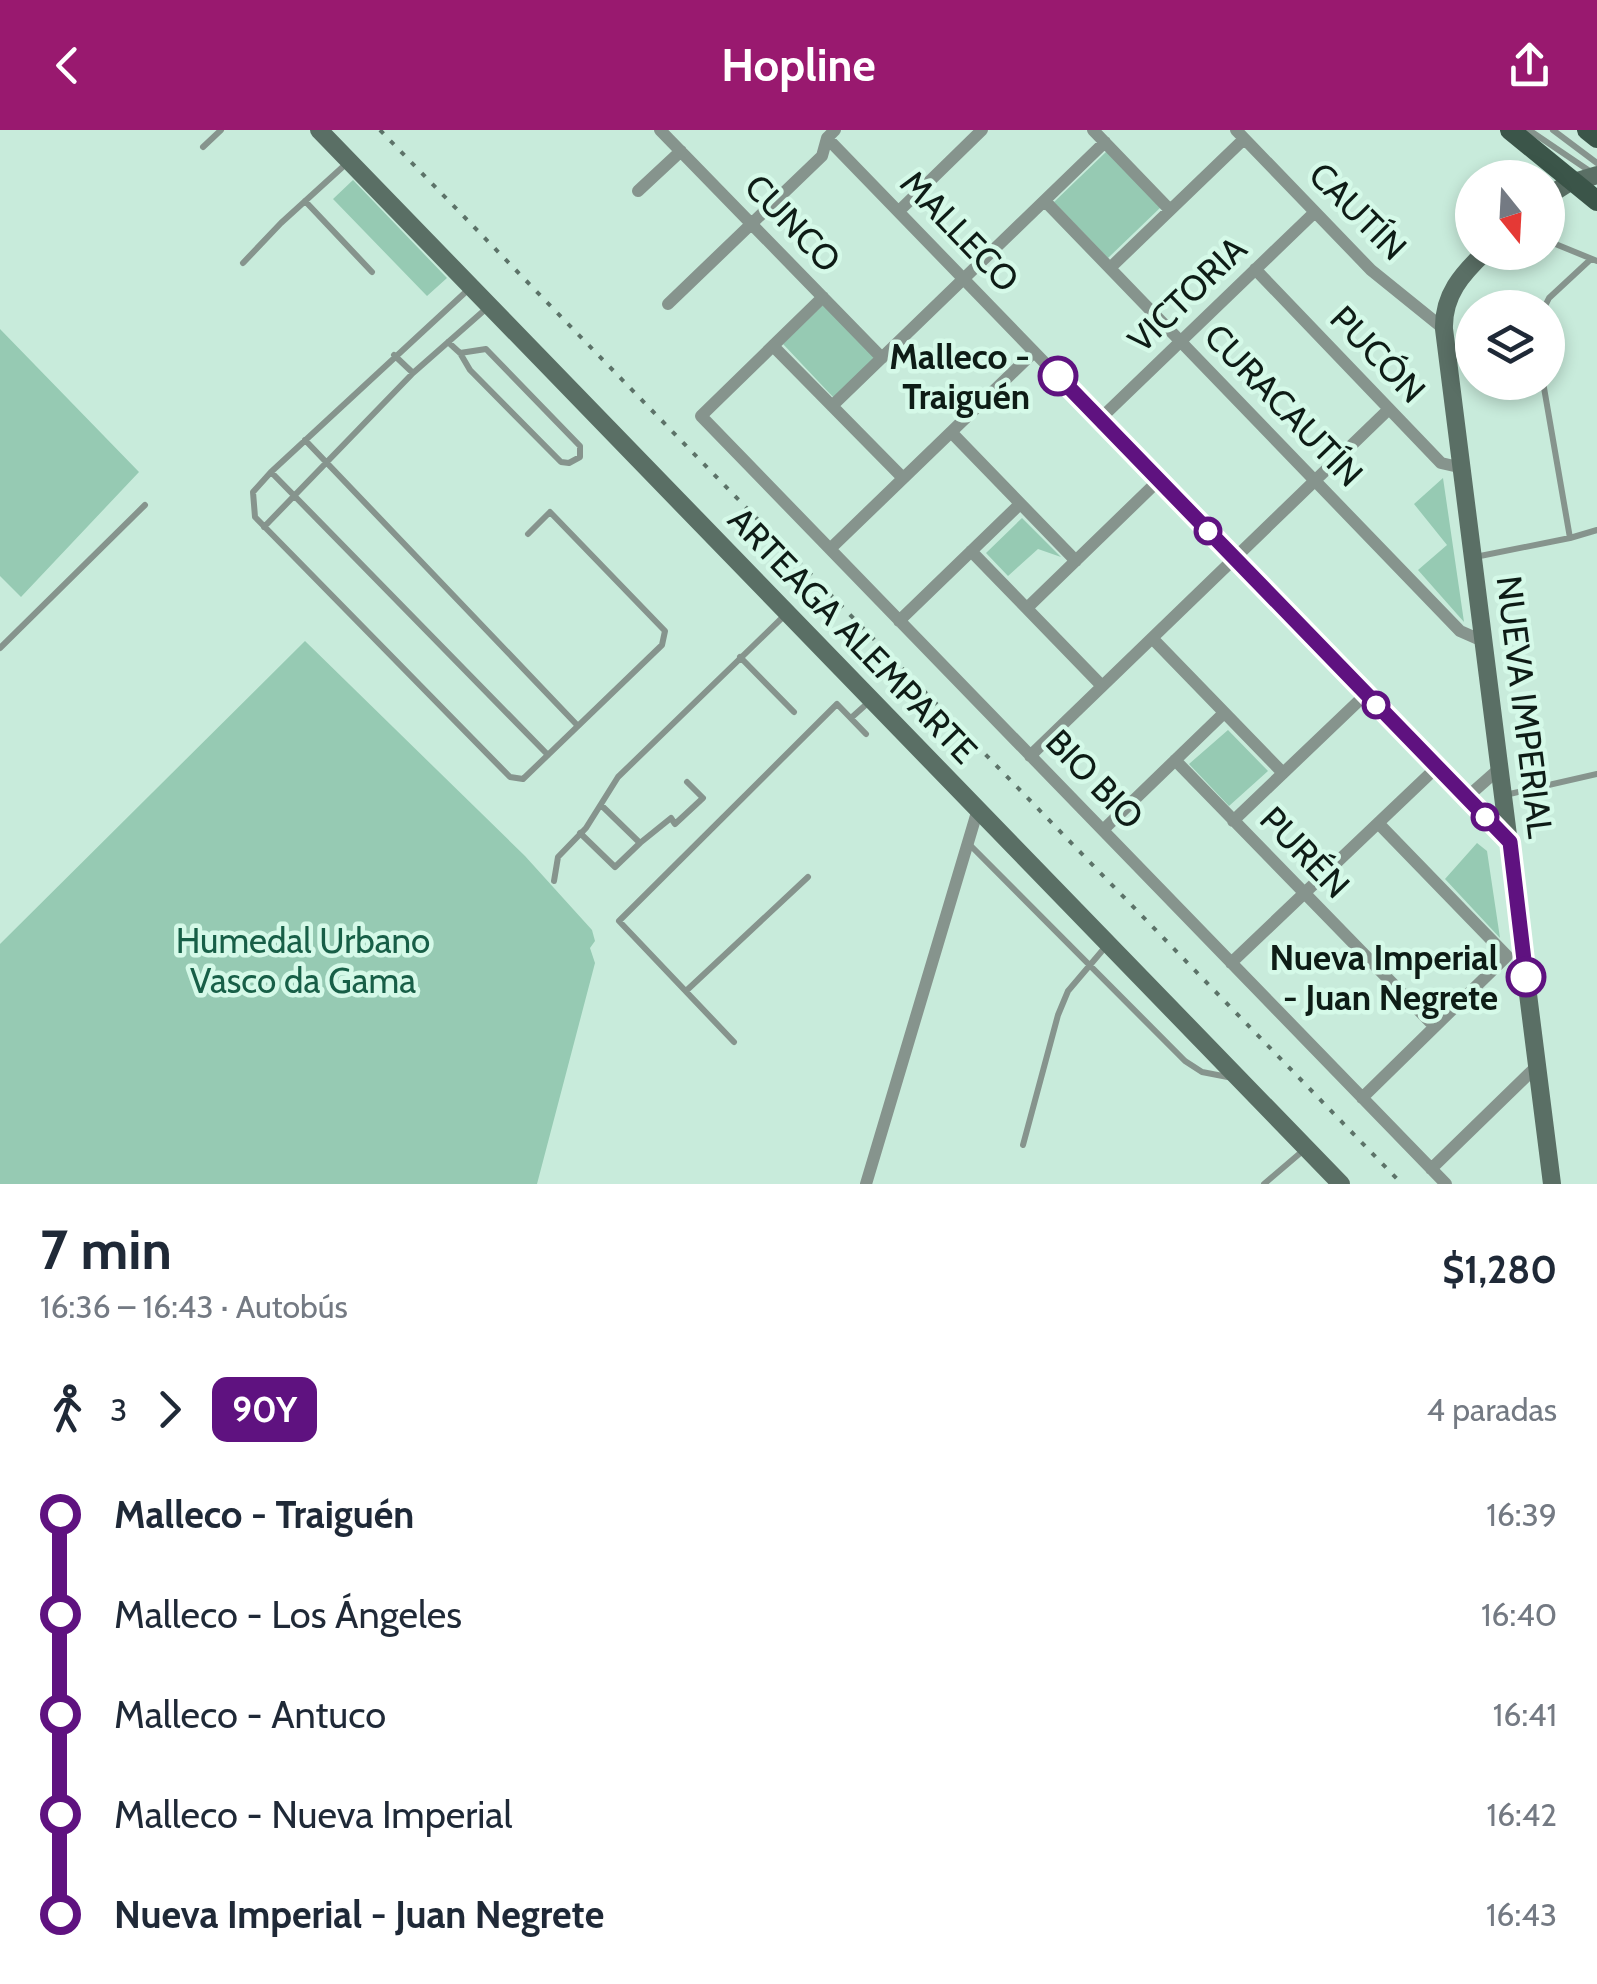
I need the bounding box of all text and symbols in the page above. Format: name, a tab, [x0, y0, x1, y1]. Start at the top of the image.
icon: back	[40, 38, 95, 93]
text: Hopline	[721, 38, 876, 92]
icon: share	[1502, 38, 1557, 93]
street label: CAUTÍN	[1300, 153, 1416, 269]
north arrow	[1455, 160, 1565, 270]
map controls	[1455, 160, 1565, 400]
street label: MALLECO	[892, 161, 1028, 301]
street label: CUNCO	[736, 165, 850, 281]
street label: VICTORIA	[1119, 227, 1256, 361]
button: layers	[1455, 290, 1565, 400]
street label: PUCÓN	[1322, 297, 1434, 411]
street label: CURACAUTÍN	[1196, 315, 1372, 495]
place label: Malleco - Traiguén	[889, 335, 1030, 418]
marker: Malleco - Traiguén	[1039, 357, 1077, 395]
street label: ARTEAGA ALEMPARTE	[719, 498, 987, 772]
unlabelled marker	[1195, 518, 1221, 544]
street label: NUEVA IMPERIAL	[1488, 573, 1562, 841]
unlabelled marker	[1363, 692, 1389, 718]
street label: BIO BIO	[1037, 720, 1153, 838]
street label: PURÉN	[1251, 797, 1359, 907]
unlabelled marker	[1472, 804, 1498, 830]
park label: Humedal Urbano Vasco da Gama	[176, 919, 430, 1002]
place label: Nueva Imperial - Juan Negrete	[1269, 936, 1498, 1019]
marker: Nueva Imperial - Juan Negrete	[1507, 958, 1545, 996]
text: 7 min	[40, 1216, 172, 1283]
text: $1,280	[1442, 1246, 1557, 1293]
text: 16:36 – 16:43 · Autobús	[40, 1287, 348, 1326]
icon: walk	[40, 1382, 95, 1437]
icon: forward	[142, 1382, 197, 1437]
text: 90Y	[232, 1388, 297, 1431]
text: 3	[110, 1390, 127, 1429]
text: 4 paradas	[1427, 1390, 1557, 1429]
text: Malleco - Traiguén	[114, 1491, 414, 1538]
text: 16:39	[1486, 1495, 1557, 1534]
text: Malleco - Los Ángeles	[114, 1591, 462, 1638]
text: 16:40	[1481, 1595, 1557, 1634]
text: Malleco - Antuco	[114, 1691, 386, 1738]
text: 16:41	[1493, 1695, 1557, 1734]
text: Malleco - Nueva Imperial	[114, 1791, 513, 1838]
text: 16:42	[1486, 1795, 1557, 1834]
text: Nueva Imperial - Juan Negrete	[114, 1891, 604, 1938]
text: 16:43	[1486, 1895, 1557, 1934]

